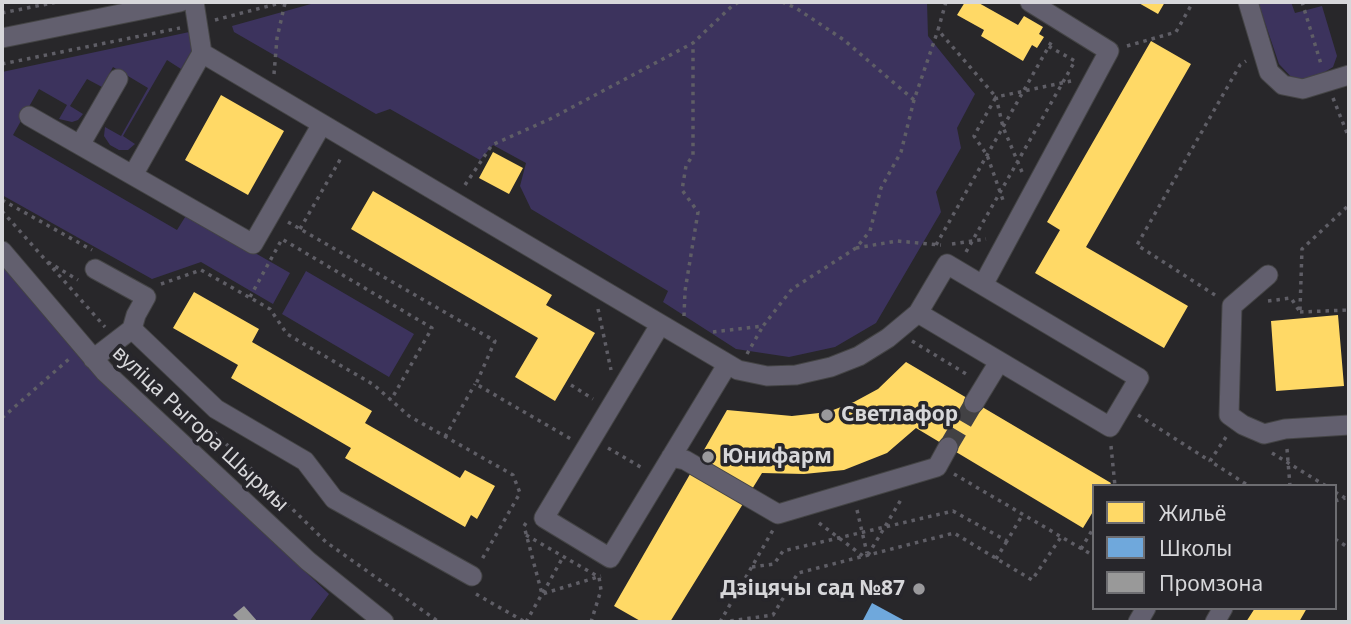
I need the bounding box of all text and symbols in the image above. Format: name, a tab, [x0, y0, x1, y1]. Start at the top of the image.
street label: вуліца Рыгора Шырмы	[107, 341, 293, 517]
place label: Светлафор	[841, 402, 958, 428]
marker: Светлафор	[819, 407, 835, 423]
place label: Юнифарм	[722, 444, 832, 470]
marker: Юнифарм	[700, 449, 716, 465]
legend	[1092, 484, 1337, 610]
text: Жильё	[1159, 499, 1226, 527]
text: Школы	[1159, 534, 1232, 562]
text: Промзона	[1159, 569, 1263, 597]
place label: Дзіцячы сад №87	[720, 576, 905, 602]
marker: Дзіцячы сад №87	[911, 581, 927, 597]

